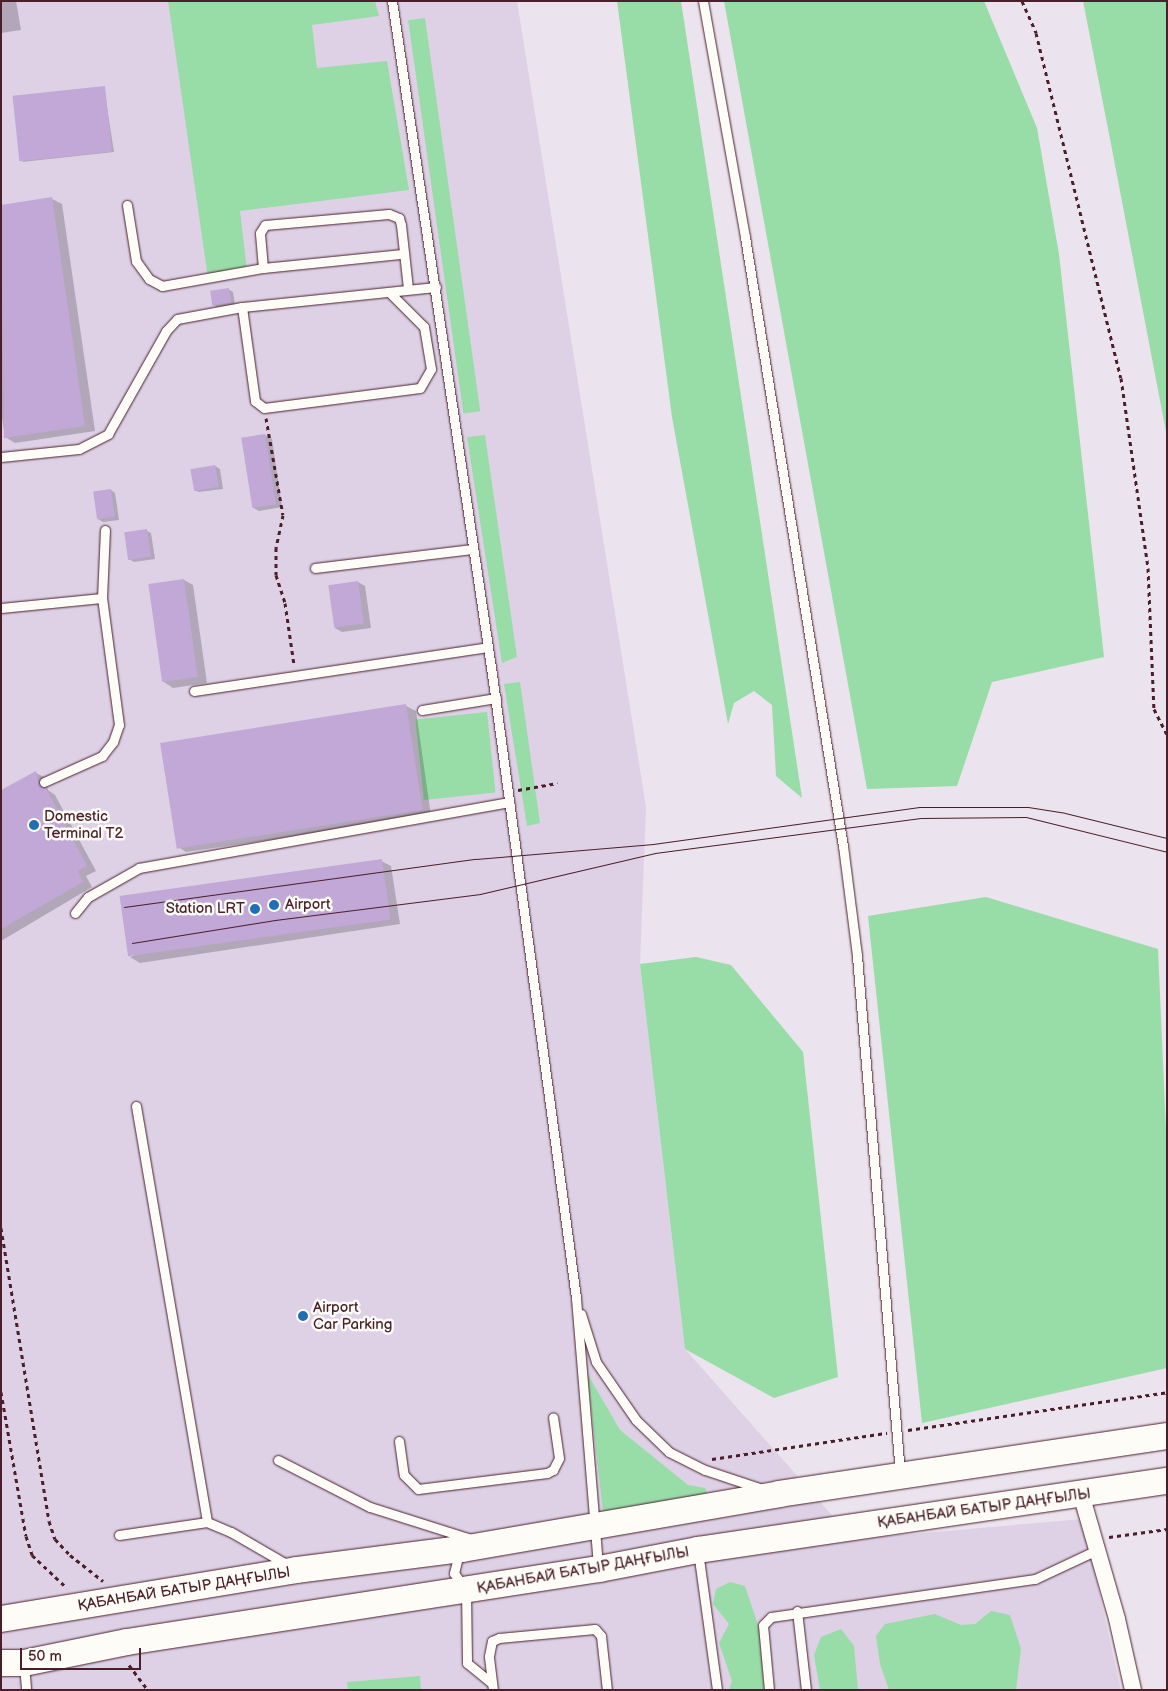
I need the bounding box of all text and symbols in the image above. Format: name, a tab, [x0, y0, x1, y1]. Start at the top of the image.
place label: Domestic Terminal T2	[44, 807, 124, 842]
marker: Domestic Terminal T2	[28, 819, 40, 831]
place label: Airport	[285, 896, 330, 914]
marker: Airport	[267, 898, 281, 912]
place label: Station LRT	[166, 900, 245, 918]
marker: Station LRT	[249, 903, 261, 915]
place label: Airport Car Parking	[313, 1298, 392, 1333]
marker: Airport Car Parking	[297, 1310, 309, 1322]
street label: ҚАБАНБАЙ БАТЫР ДАҢҒЫЛЫ	[876, 1484, 1092, 1532]
street label: ҚАБАНБАЙ БАТЫР ДАҢҒЫЛЫ	[475, 1542, 691, 1598]
street label: ҚАБАНБАЙ БАТЫР ДАҢҒЫЛЫ	[76, 1563, 292, 1615]
scale bar	[22, 1638, 144, 1670]
text: 50 m	[28, 1647, 62, 1666]

